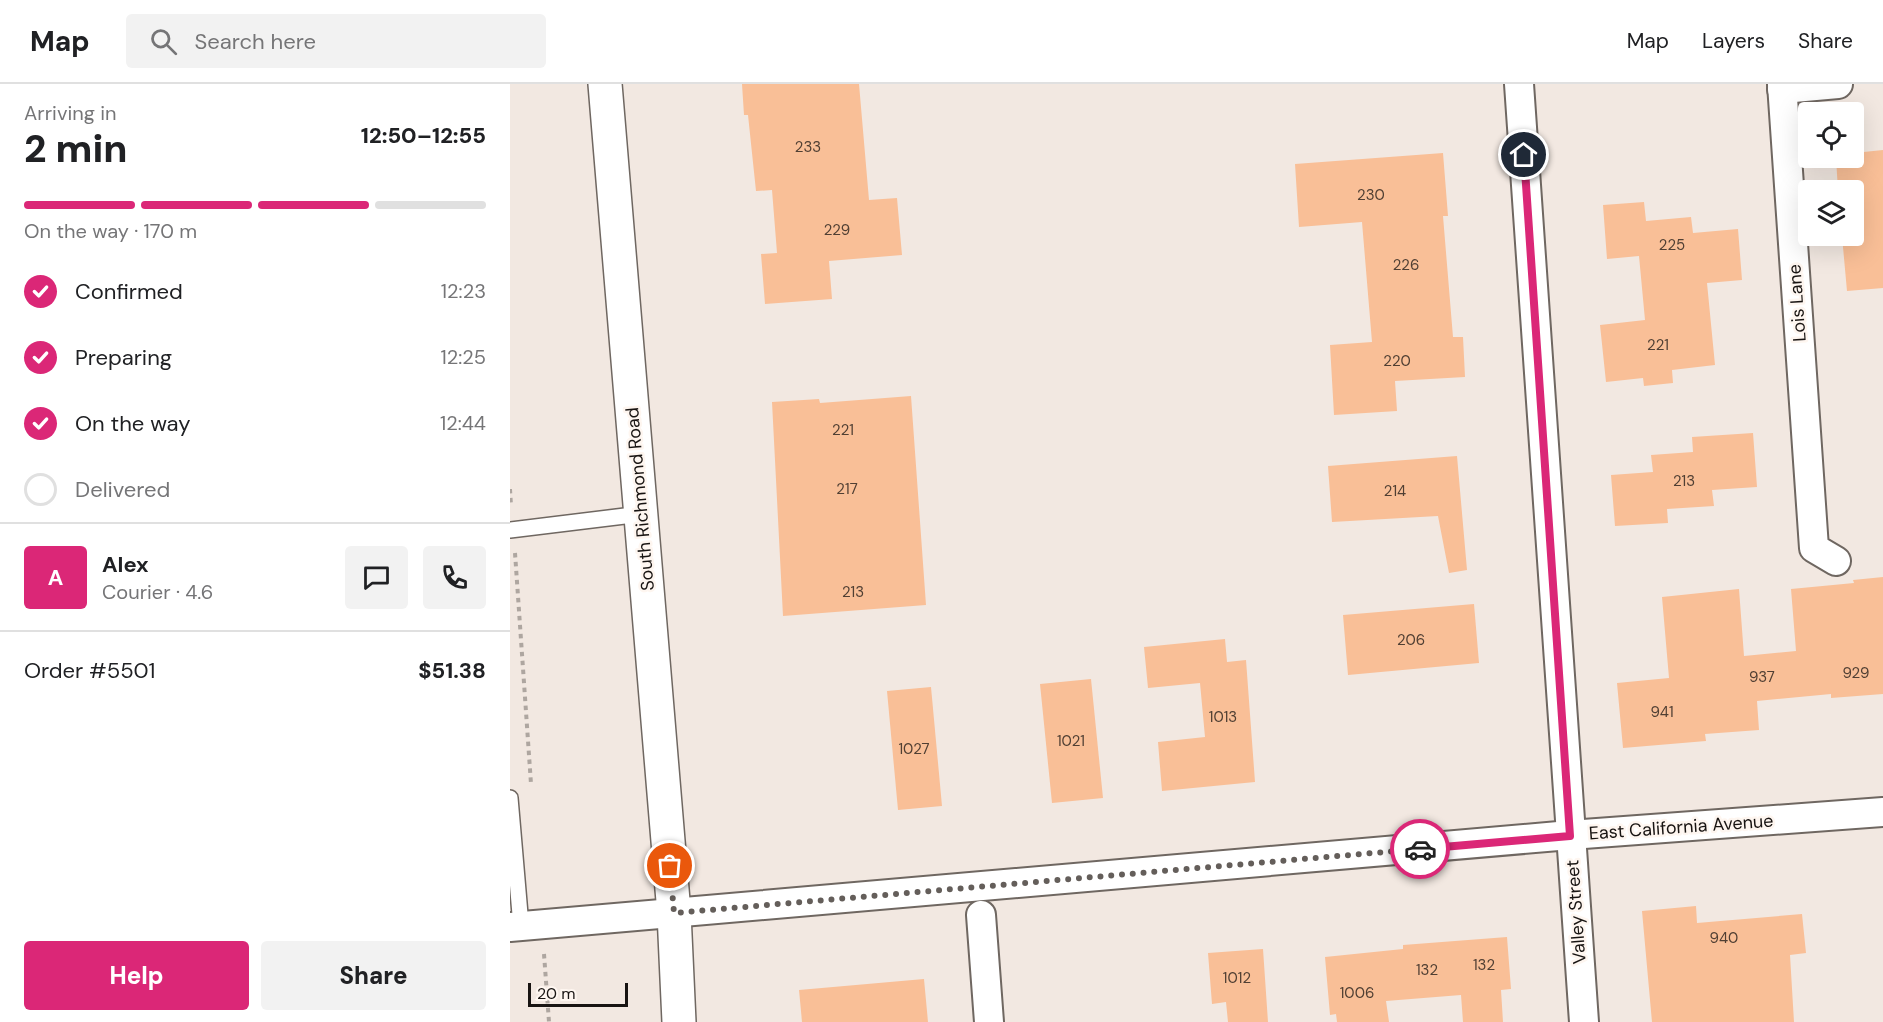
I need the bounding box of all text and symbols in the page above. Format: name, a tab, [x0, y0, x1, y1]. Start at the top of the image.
search box	[126, 14, 546, 68]
text: Map	[30, 23, 90, 60]
icon: search	[147, 25, 180, 58]
text: Search here	[195, 27, 316, 56]
text: Map	[1627, 27, 1669, 55]
text: Layers	[1702, 27, 1765, 55]
text: Share	[1798, 27, 1853, 55]
text: Arriving in	[24, 100, 116, 126]
map controls	[1798, 102, 1864, 246]
button: locate	[1798, 102, 1864, 168]
text: 12:50–12:55	[361, 121, 486, 150]
text: 2 min	[24, 123, 128, 174]
pin	[1498, 129, 1549, 180]
house number: 233	[795, 137, 821, 157]
icon: home	[1507, 138, 1540, 171]
button: layers	[1798, 180, 1864, 246]
house number: 230	[1357, 185, 1385, 205]
text: On the way · 170 m	[24, 218, 197, 244]
house number: 229	[824, 220, 850, 240]
house number: 225	[1659, 235, 1685, 255]
house number: 226	[1393, 255, 1419, 275]
street label: Lois Lane	[1782, 263, 1812, 343]
icon: check	[24, 275, 57, 308]
text: Confirmed	[75, 277, 183, 306]
text: 12:23	[441, 278, 486, 304]
house number: 221	[1647, 335, 1669, 355]
icon: check	[24, 341, 57, 374]
text: Preparing	[75, 343, 172, 372]
text: 12:25	[440, 344, 486, 370]
house number: 220	[1383, 351, 1411, 371]
street label: South Richmond Road	[620, 406, 660, 592]
icon: check	[24, 407, 57, 440]
text: On the way	[75, 409, 190, 438]
text: 12:44	[440, 410, 486, 436]
house number: 221	[832, 420, 854, 440]
house number: 213	[1673, 471, 1695, 491]
text: Delivered	[75, 475, 170, 504]
house number: 217	[836, 479, 858, 499]
house number: 214	[1384, 481, 1406, 501]
button: chat	[345, 546, 408, 609]
button: phone	[423, 546, 486, 609]
text: Alex	[102, 550, 149, 579]
text: A	[48, 563, 63, 592]
text: Courier · 4.6	[102, 579, 213, 605]
house number: 213	[842, 582, 864, 602]
house number: 206	[1397, 630, 1425, 650]
text: Order #5501	[24, 656, 155, 685]
text: $51.38	[418, 656, 486, 685]
house number: 929	[1842, 663, 1870, 683]
house number: 937	[1749, 667, 1775, 687]
house number: 941	[1650, 702, 1674, 722]
house number: 1013	[1209, 707, 1237, 727]
house number: 1021	[1057, 731, 1085, 751]
house number: 1027	[898, 739, 930, 759]
street label: East California Avenue	[1588, 809, 1774, 845]
courier	[1390, 819, 1450, 879]
icon: car	[1404, 833, 1437, 866]
pin	[644, 840, 695, 891]
icon: bag	[653, 849, 686, 882]
street label: Valley Street	[1560, 859, 1592, 965]
house number: 940	[1710, 928, 1738, 948]
button: Help	[24, 941, 249, 1010]
button: Share	[261, 941, 486, 1010]
house number: 132	[1473, 955, 1495, 975]
house number: 132	[1416, 960, 1438, 980]
house number: 1012	[1223, 968, 1251, 988]
scale bar	[528, 980, 628, 1008]
text: 20 m	[537, 983, 576, 1004]
house number: 1006	[1340, 983, 1374, 1003]

